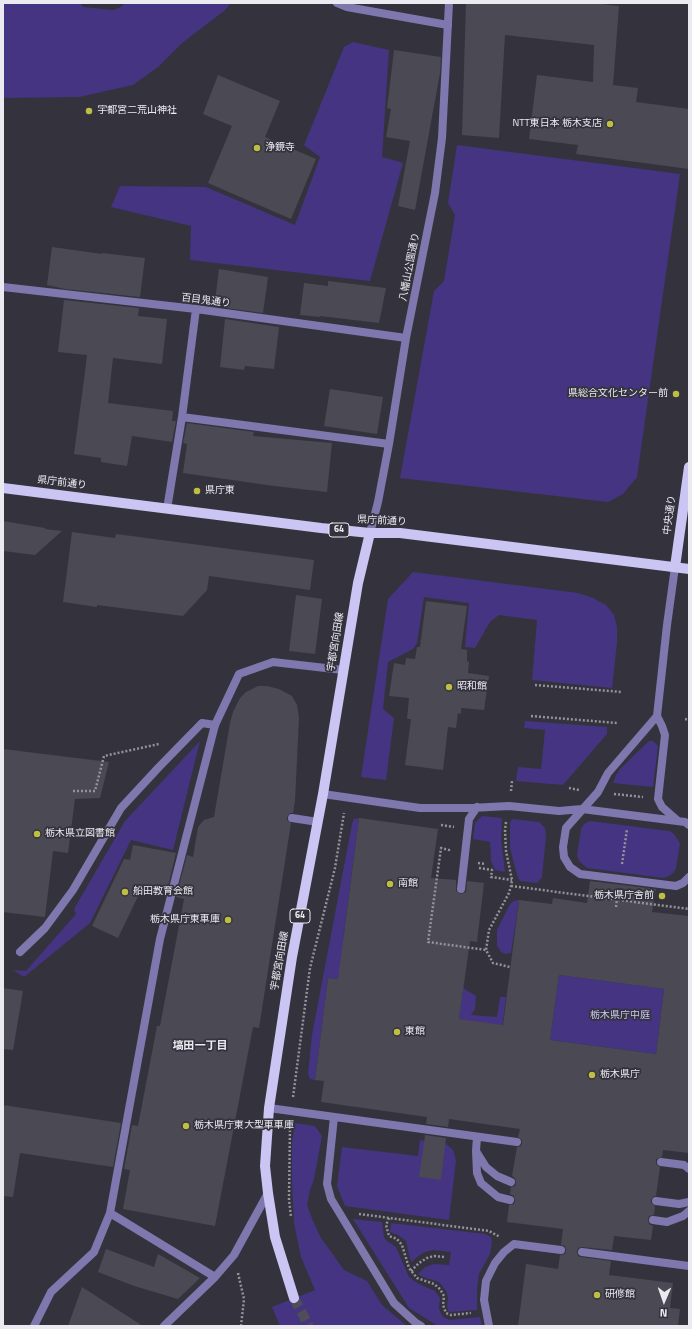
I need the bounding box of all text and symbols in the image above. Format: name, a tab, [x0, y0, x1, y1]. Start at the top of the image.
place label: 宇都宮二荒山神社	[97, 105, 177, 117]
marker: 宇都宮二荒山神社	[84, 106, 94, 116]
place label: NTT東日本 栃木支店	[513, 118, 602, 130]
marker: NTT東日本 栃木支店	[605, 119, 615, 129]
place label: 浄鏡寺	[265, 142, 295, 154]
marker: 浄鏡寺	[252, 143, 262, 153]
street label: 八幡山公園通り	[397, 231, 423, 303]
street label: 百目鬼通り	[180, 292, 232, 310]
place label: 県総合文化センター前	[568, 388, 668, 400]
marker: 県総合文化センター前	[671, 389, 681, 399]
street label: 県庁前通り	[36, 474, 88, 492]
place label: 県庁東	[205, 485, 235, 497]
marker: 県庁東	[192, 486, 202, 496]
street label: 中央通り	[661, 494, 679, 536]
street label: 県庁前通り	[357, 514, 407, 528]
road number: 64	[329, 523, 349, 537]
street label: 宇都宮向田線	[325, 611, 347, 673]
place label: 昭和館	[457, 681, 487, 693]
marker: 昭和館	[444, 682, 454, 692]
place label: 栃木県立図書館	[45, 828, 115, 840]
marker: 栃木県立図書館	[32, 829, 42, 839]
place label: 南館	[398, 878, 418, 890]
marker: 南館	[385, 879, 395, 889]
place label: 船田教育会館	[133, 886, 193, 898]
marker: 船田教育会館	[120, 887, 130, 897]
place label: 栃木県庁舎前	[594, 890, 654, 902]
marker: 栃木県庁舎前	[657, 891, 667, 901]
road number: 64	[290, 909, 310, 923]
place label: 栃木県庁東車庫	[150, 914, 220, 926]
marker: 栃木県庁東車庫	[223, 915, 233, 925]
street label: 宇都宮向田線	[269, 930, 291, 992]
park label: 栃木県庁中庭	[590, 1010, 650, 1022]
place label: 東館	[405, 1026, 425, 1038]
marker: 東館	[392, 1027, 402, 1037]
district label: 塙田一丁目	[173, 1039, 227, 1053]
place label: 栃木県庁	[600, 1069, 640, 1081]
marker: 栃木県庁	[587, 1070, 597, 1080]
place label: 栃木県庁東大型車車庫	[194, 1120, 294, 1132]
marker: 栃木県庁東大型車車庫	[181, 1121, 191, 1131]
north arrow	[644, 1281, 684, 1321]
place label: 研修館	[605, 1289, 635, 1301]
marker: 研修館	[592, 1290, 602, 1300]
text: N	[659, 1305, 668, 1321]

